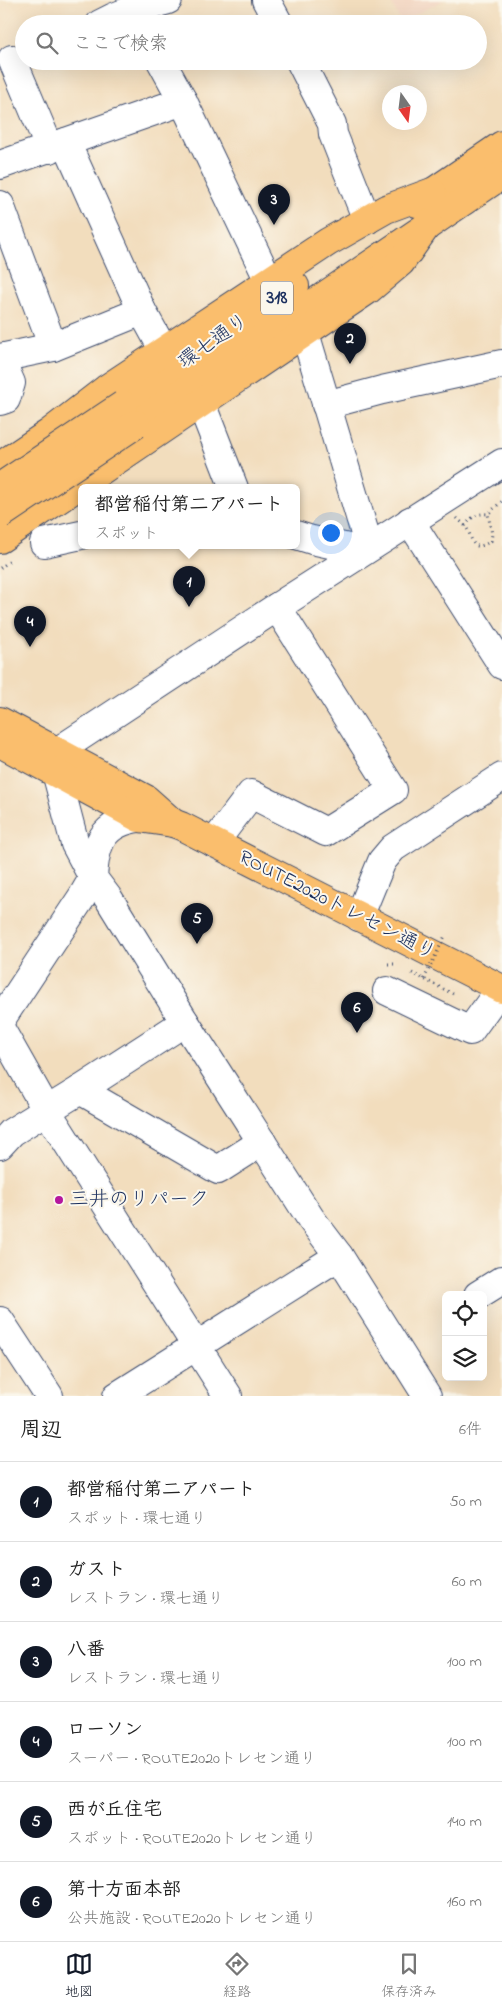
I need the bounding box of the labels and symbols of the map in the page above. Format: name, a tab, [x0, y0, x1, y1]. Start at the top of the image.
north arrow	[382, 85, 427, 130]
pin: 3	[258, 184, 290, 225]
road number: 318	[261, 282, 293, 314]
street label: 環七通り	[173, 307, 255, 377]
pin: 2	[334, 323, 366, 364]
your location	[318, 520, 344, 546]
pin: 1	[173, 566, 205, 607]
pin: 4	[14, 606, 46, 647]
street label: ROUTE2020トレセン通り	[233, 844, 441, 968]
pin: 5	[181, 903, 213, 944]
pin: 6	[341, 992, 373, 1033]
place label: 三井のリパーク	[69, 1186, 209, 1215]
marker: 三井のリパーク	[53, 1194, 65, 1206]

